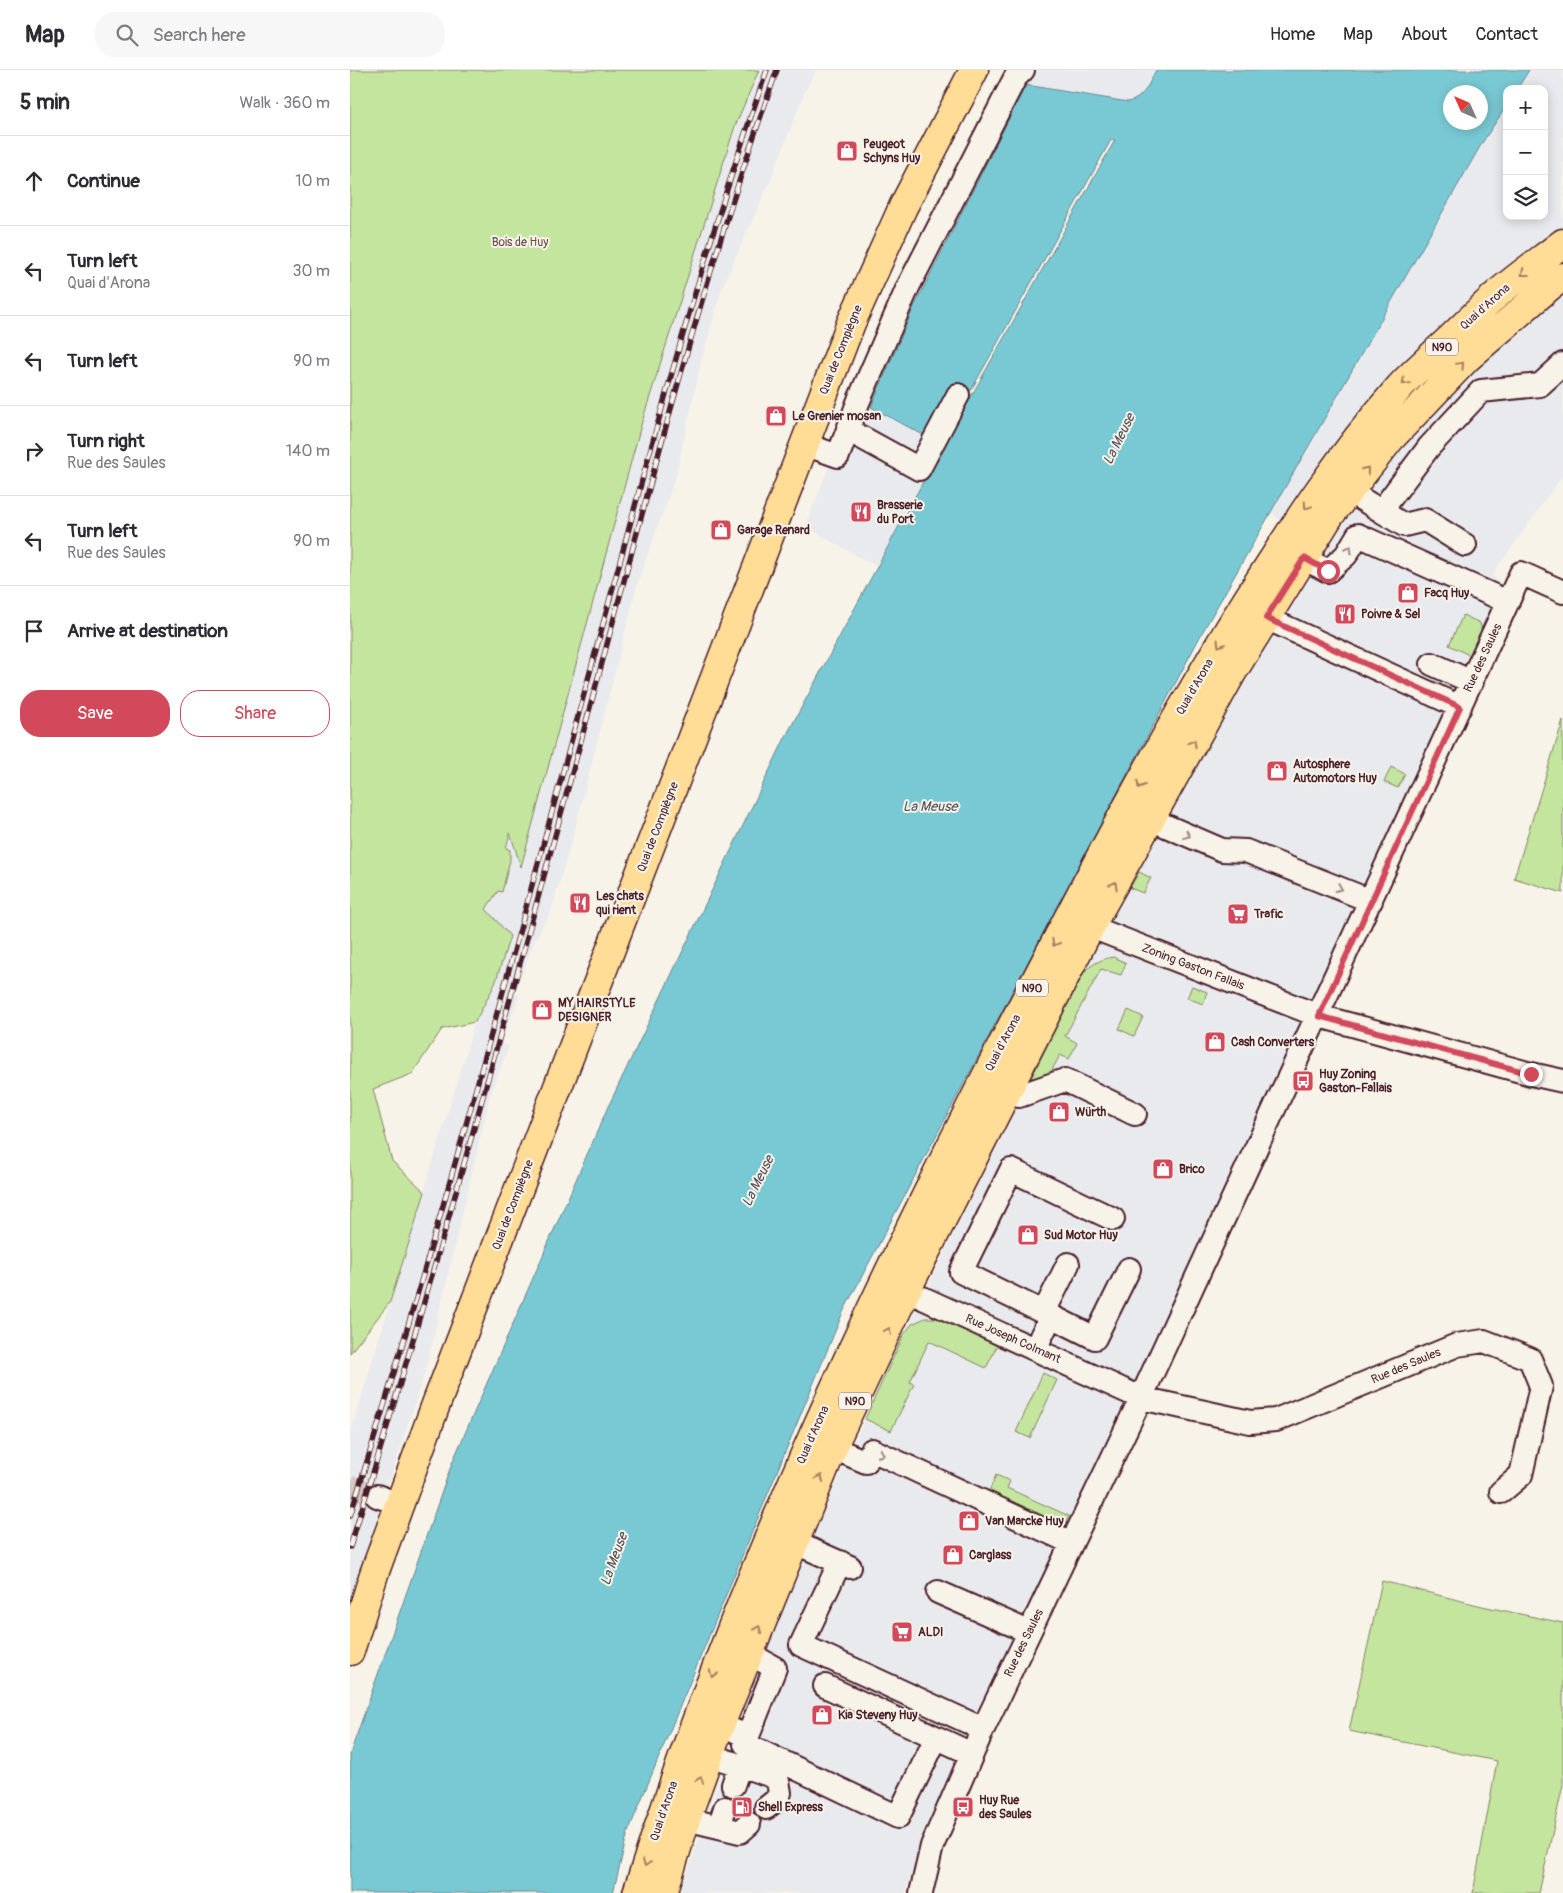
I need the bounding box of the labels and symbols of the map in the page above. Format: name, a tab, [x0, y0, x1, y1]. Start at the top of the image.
north arrow	[1443, 85, 1488, 130]
place label: Peugeot Schyns Huy	[863, 137, 921, 166]
shop icon: Peugeot Schyns Huy	[835, 139, 859, 163]
park label: Bois de Huy	[492, 235, 548, 250]
one-way arrow	[1521, 267, 1530, 276]
street label: Quai d'Arona	[1457, 280, 1514, 333]
street label: Quai de Compiègne	[816, 303, 866, 397]
road number: N90	[1426, 338, 1458, 356]
one-way arrow	[1455, 361, 1464, 370]
one-way arrow	[1401, 377, 1410, 386]
shop icon: Le Grenier mosan	[764, 404, 788, 428]
place label: Le Grenier mosan	[792, 409, 881, 424]
water label: La Meuse	[1099, 409, 1140, 467]
one-way arrow	[1360, 467, 1368, 476]
place label: Brasserie du Port	[877, 498, 924, 527]
restaurant icon: Brasserie du Port	[849, 500, 873, 524]
one-way arrow	[1304, 501, 1314, 510]
shop icon: Garage Renard	[709, 518, 733, 542]
place label: Garage Renard	[737, 523, 810, 538]
one-way arrow	[1343, 546, 1352, 555]
route start	[1317, 560, 1340, 583]
shop icon: Facq Huy	[1396, 581, 1420, 605]
place label: Facq Huy	[1424, 586, 1470, 601]
restaurant icon: Poivre & Sel	[1333, 602, 1357, 626]
place label: Poivre & Sel	[1361, 607, 1421, 622]
street label: Rue des Saules	[1461, 621, 1506, 695]
one-way arrow	[1217, 638, 1227, 647]
street label: Quai d'Arona	[1173, 656, 1217, 718]
one-way arrow	[1187, 739, 1197, 748]
place label: Autosphere Automotors Huy	[1293, 757, 1378, 786]
shop icon: Autosphere Automotors Huy	[1265, 759, 1289, 783]
one-way arrow	[1136, 779, 1146, 788]
street label: Quai de Compiègne	[634, 780, 682, 874]
water label: La Meuse	[903, 798, 959, 815]
one-way arrow	[1182, 829, 1191, 839]
one-way arrow	[1108, 881, 1118, 890]
one-way arrow	[1334, 882, 1343, 893]
place label: Les chats qui rient	[596, 889, 644, 918]
restaurant icon: Les chats qui rient	[568, 891, 592, 915]
supermarket icon: Trafic	[1226, 902, 1250, 926]
place label: Trafic	[1253, 907, 1283, 922]
one-way arrow	[1051, 938, 1061, 947]
street label: Zoning Gaston Fallais	[1140, 941, 1247, 994]
road number: N90	[1016, 980, 1048, 996]
place label: MY HAIRSTYLE DESIGNER	[558, 996, 636, 1025]
shop icon: MY HAIRSTYLE DESIGNER	[530, 998, 554, 1022]
street label: Quai d'Arona	[982, 1012, 1024, 1074]
shop icon: Cash Converters	[1203, 1030, 1227, 1054]
place label: Cash Converters	[1231, 1035, 1315, 1050]
route end	[1520, 1063, 1543, 1086]
place label: Huy Zoning Gaston-Fallais	[1319, 1067, 1392, 1096]
bus stop icon: Huy Zoning Gaston-Fallais	[1291, 1069, 1315, 1093]
shop icon: Würth	[1047, 1100, 1071, 1124]
place label: Würth	[1075, 1105, 1107, 1120]
water label: La Meuse	[738, 1151, 779, 1209]
shop icon: Brico	[1151, 1157, 1175, 1181]
street label: Quai de Compiègne	[489, 1158, 537, 1252]
place label: Brico	[1179, 1162, 1205, 1177]
shop icon: Sud Motor Huy	[1016, 1223, 1040, 1247]
place label: Sud Motor Huy	[1044, 1228, 1118, 1243]
street label: Rue Joseph Colmant	[963, 1311, 1063, 1367]
one-way arrow	[881, 1327, 892, 1336]
street label: Rue des Saules	[1369, 1344, 1444, 1387]
road number: N90	[839, 1392, 871, 1410]
street label: Quai d'Arona	[793, 1403, 833, 1467]
one-way arrow	[876, 1448, 885, 1458]
one-way arrow	[815, 1475, 825, 1483]
shop icon: Van Marcke Huy	[957, 1509, 981, 1533]
place label: Van Marcke Huy	[985, 1514, 1065, 1529]
water label: La Meuse	[597, 1528, 632, 1588]
shop icon: Carglass	[941, 1543, 965, 1567]
place label: Carglass	[969, 1548, 1012, 1563]
street label: Rue des Saules	[1001, 1606, 1047, 1680]
supermarket icon: ALDI	[890, 1620, 914, 1644]
one-way arrow	[752, 1625, 763, 1634]
place label: ALDI	[918, 1625, 943, 1640]
one-way arrow	[709, 1670, 719, 1678]
shop icon: Kia Steveny Huy	[810, 1703, 834, 1727]
place label: Kia Steveny Huy	[838, 1708, 918, 1723]
one-way arrow	[694, 1777, 704, 1785]
street label: Quai d'Arona	[647, 1779, 681, 1843]
place label: Huy Rue des Saules	[979, 1793, 1032, 1822]
fuel station icon: Shell Express	[730, 1795, 754, 1819]
bus stop icon: Huy Rue des Saules	[951, 1795, 975, 1819]
place label: Shell Express	[758, 1800, 823, 1815]
one-way arrow	[642, 1859, 652, 1867]

